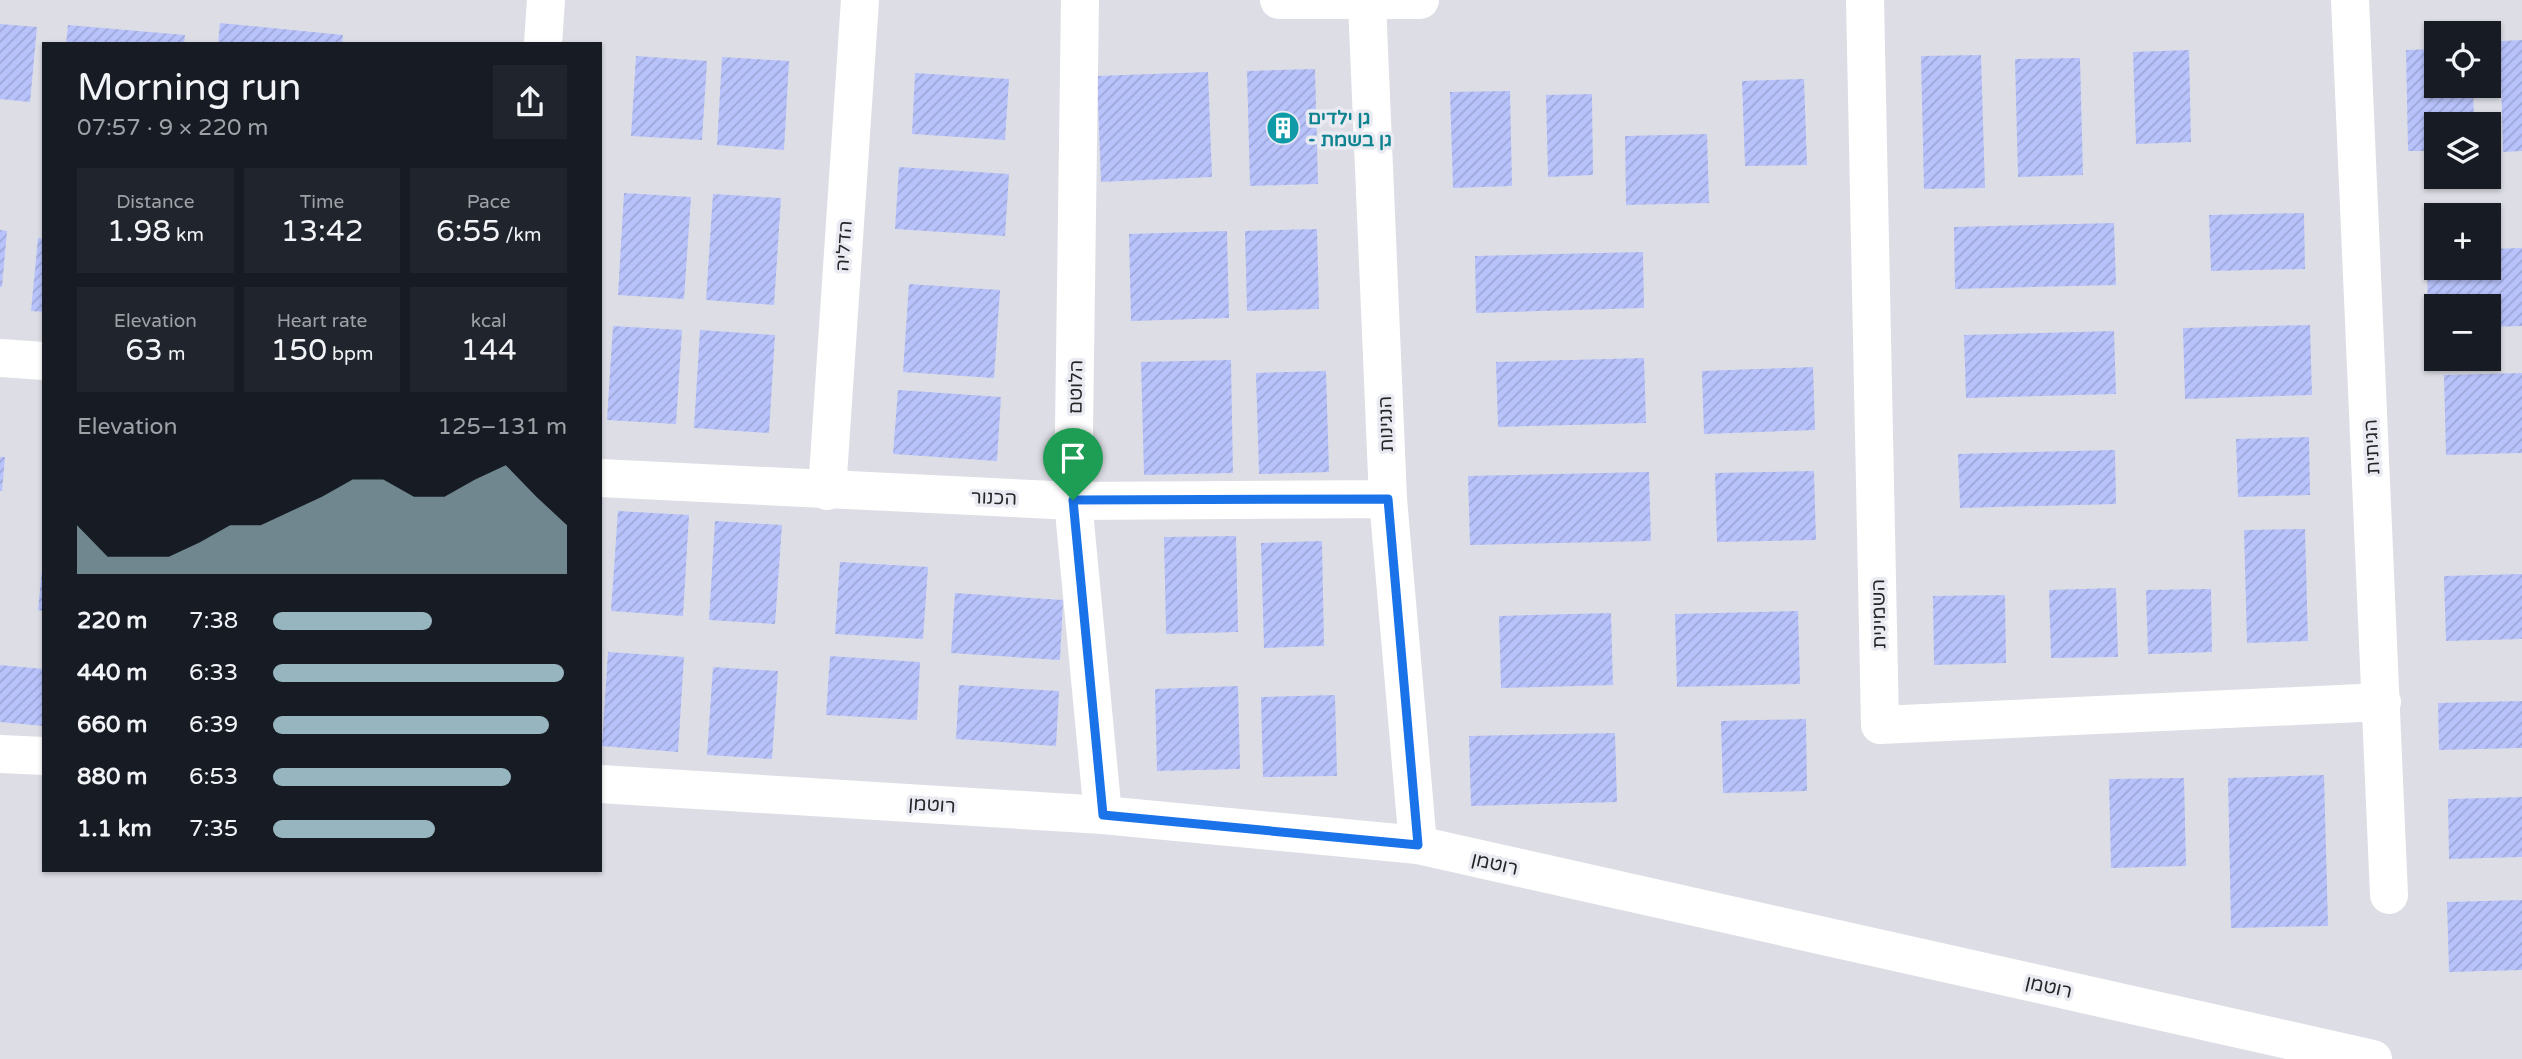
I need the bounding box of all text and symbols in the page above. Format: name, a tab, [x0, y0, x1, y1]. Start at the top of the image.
map controls	[2424, 21, 2501, 371]
button: locate	[2424, 21, 2501, 98]
text: Morning run	[77, 65, 301, 111]
button: share	[493, 65, 567, 139]
place label: גן ילדים - גן בשמת	[1308, 107, 1392, 151]
building icon: גן ילדים - גן בשמת	[1264, 109, 1302, 147]
button: layers	[2424, 112, 2501, 189]
text: 07:57 · 9 × 220 m	[77, 114, 268, 142]
text: Distance	[116, 191, 194, 213]
text: Time	[300, 191, 344, 213]
text: Pace	[467, 191, 511, 213]
button: +	[2424, 203, 2501, 280]
text: 1.98	[107, 213, 171, 250]
text: 13:42	[280, 213, 364, 250]
text: 6:55	[436, 213, 500, 250]
street label: הדליה	[831, 220, 857, 272]
text: km	[171, 224, 204, 246]
text: /km	[500, 224, 541, 246]
button: −	[2424, 294, 2501, 371]
text: Elevation	[114, 310, 197, 332]
text: Heart rate	[277, 310, 367, 332]
text: kcal	[471, 310, 507, 332]
text: 63	[125, 332, 163, 369]
text: 150	[271, 332, 327, 369]
text: 144	[460, 332, 517, 369]
text: m	[163, 343, 185, 365]
text: bpm	[327, 343, 373, 365]
street label: הלוטם	[1065, 360, 1087, 414]
street label: הנגינות	[1374, 395, 1398, 452]
text: Elevation	[77, 413, 178, 441]
text: 125–131 m	[438, 413, 567, 441]
street label: הגיתית	[2360, 419, 2384, 475]
pin	[1043, 428, 1103, 500]
icon: arrive	[1054, 439, 1092, 477]
street label: הכנור	[971, 486, 1017, 510]
street label: השמינית	[1867, 579, 1891, 649]
text: 220 m	[77, 607, 147, 635]
text: 7:38	[189, 607, 238, 635]
text: 440 m	[77, 659, 147, 687]
text: 6:33	[189, 659, 238, 687]
text: 660 m	[77, 711, 147, 739]
text: 6:39	[189, 711, 238, 739]
text: 880 m	[77, 763, 147, 791]
text: 6:53	[189, 763, 238, 791]
street label: רוטמן	[908, 792, 956, 818]
text: 1.1 km	[77, 815, 152, 843]
text: 7:35	[189, 815, 238, 843]
street label: רוטמן	[1469, 848, 1520, 880]
street label: רוטמן	[2023, 971, 2074, 1003]

